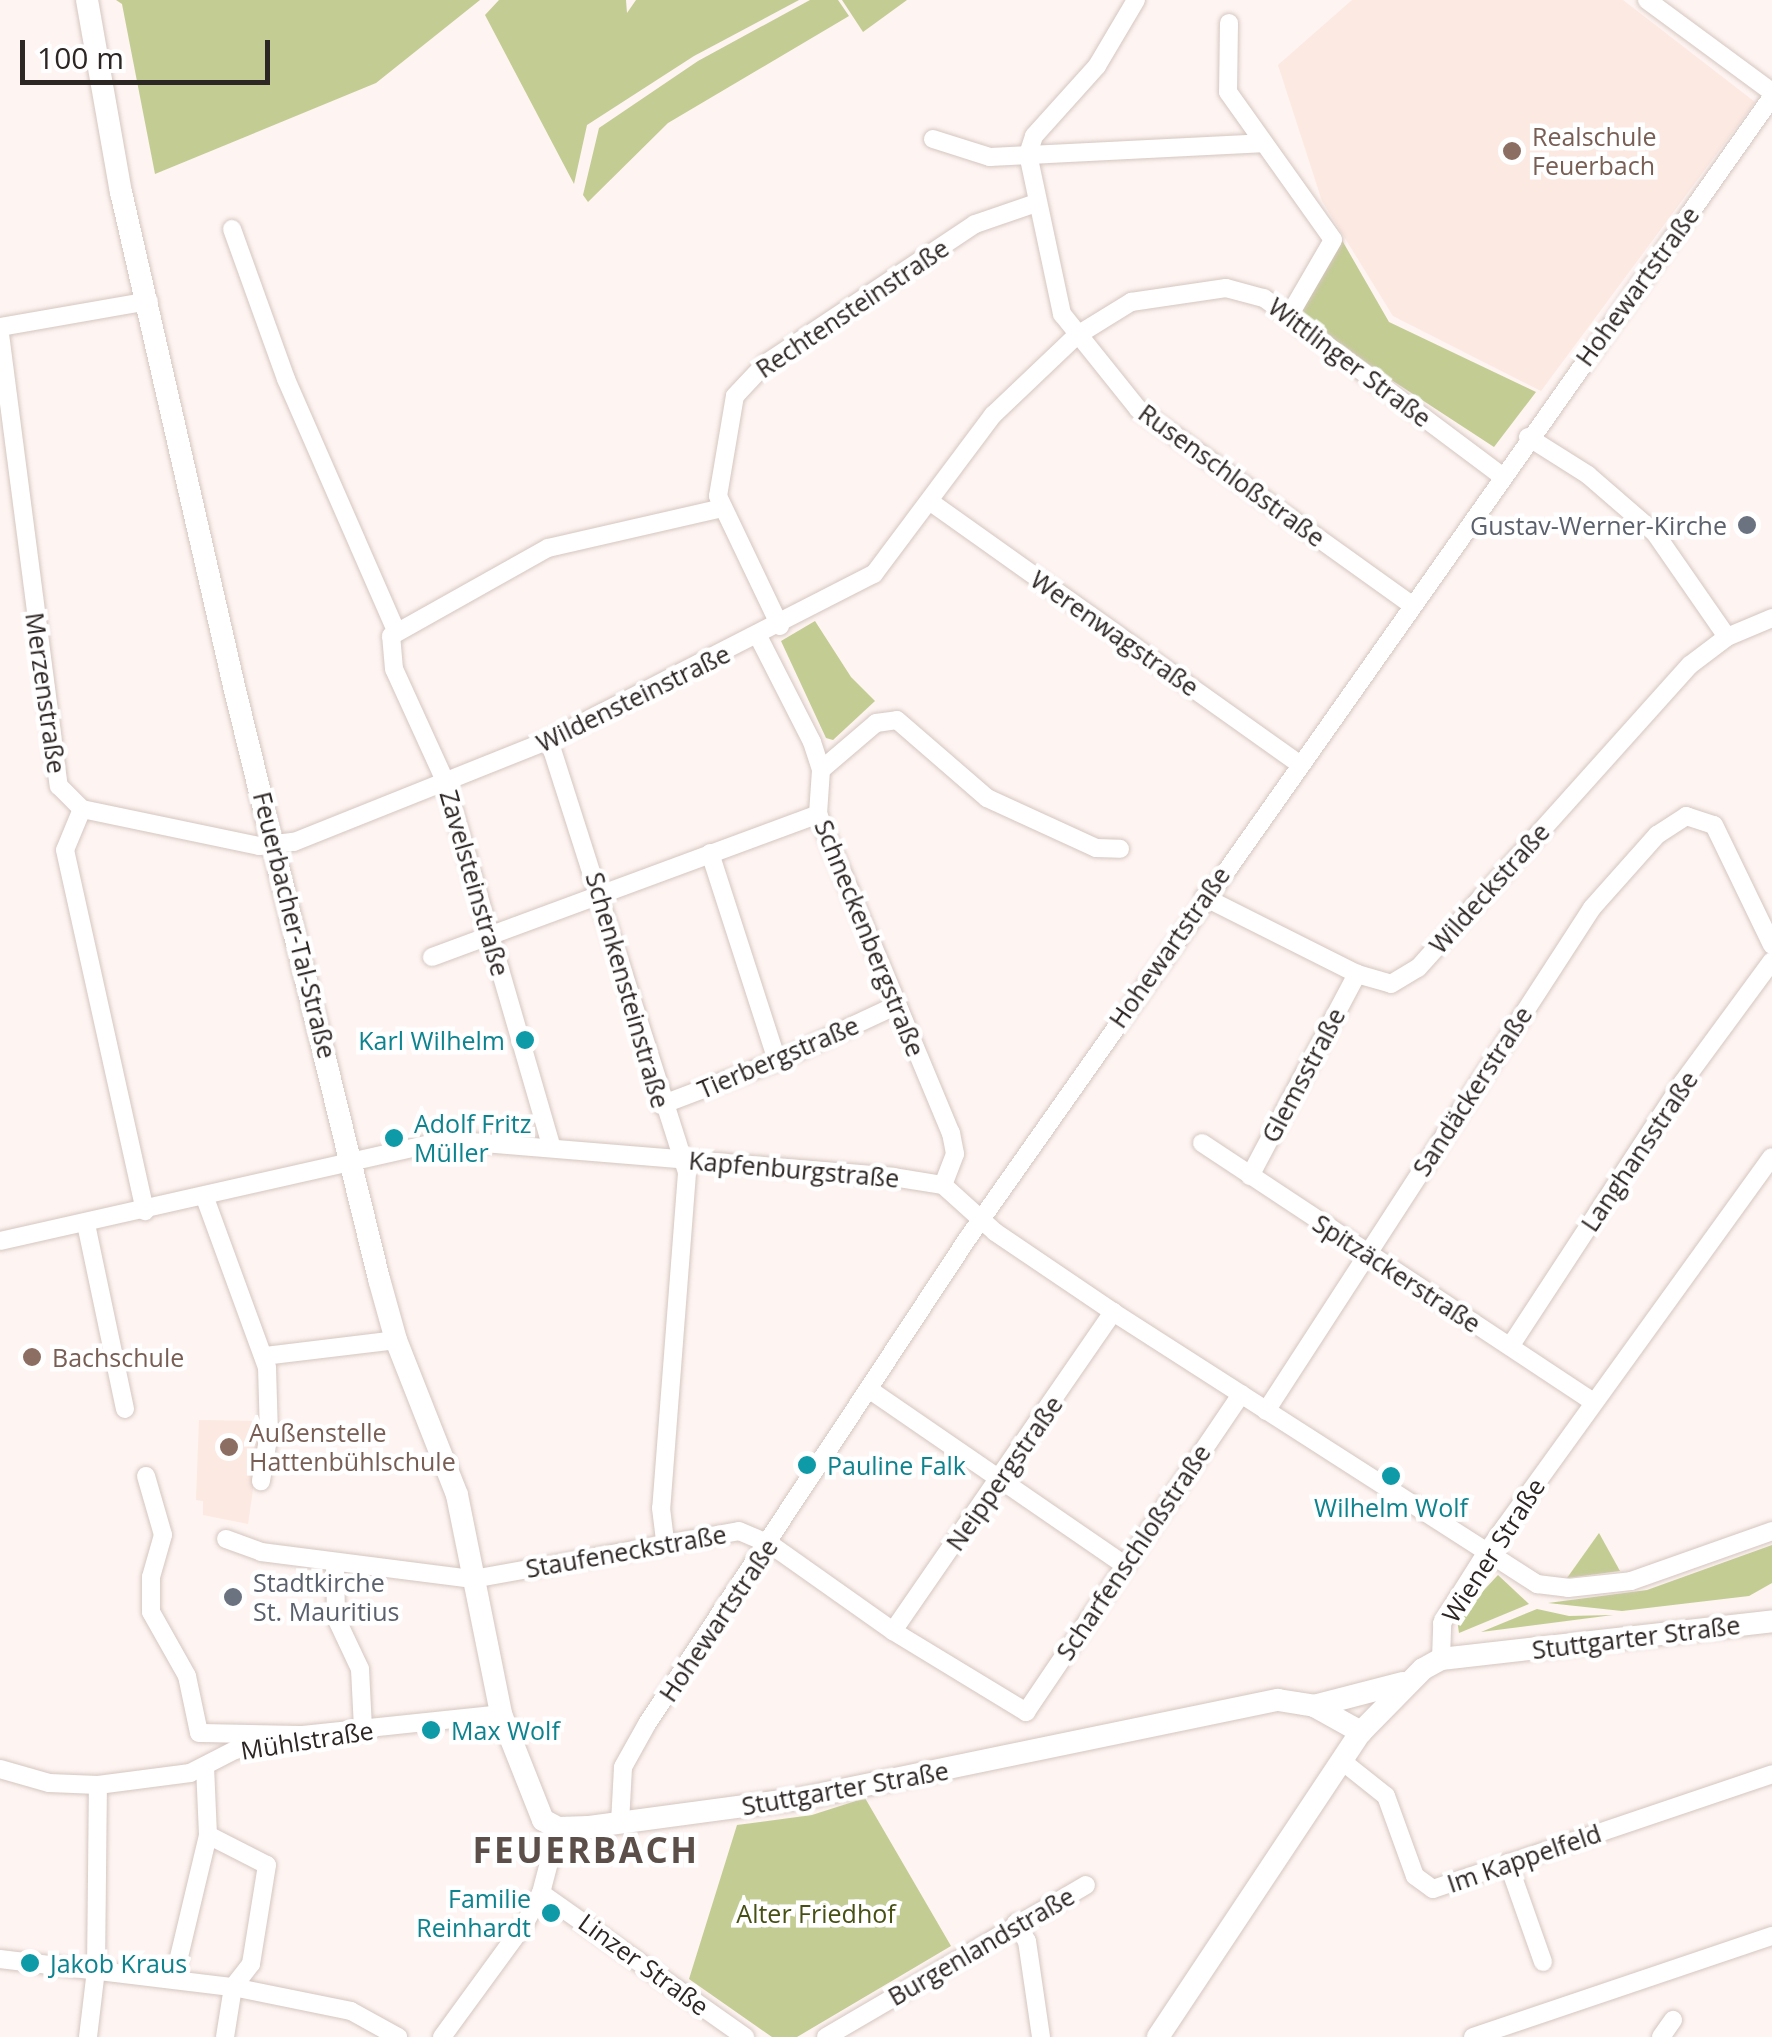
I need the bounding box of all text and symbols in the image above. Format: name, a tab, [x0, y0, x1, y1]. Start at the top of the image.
scale bar	[25, 20, 275, 82]
text: 100 m	[37, 37, 124, 78]
place label: Realschule Feuerbach	[1532, 122, 1657, 181]
marker: Realschule Feuerbach	[1501, 140, 1523, 162]
street label: Hohewartstraße	[1569, 200, 1705, 372]
street label: Rechtensteinstraße	[750, 232, 954, 384]
street label: Wittlinger Straße	[1263, 291, 1437, 433]
street label: Rusenschloßstraße	[1133, 397, 1331, 553]
place label: Gustav-Werner-Kirche	[1470, 510, 1727, 540]
marker: Gustav-Werner-Kirche	[1736, 514, 1758, 536]
street label: Werenwagstraße	[1025, 564, 1205, 702]
street label: Merzenstraße	[20, 611, 72, 775]
street label: Wildensteinstraße	[531, 638, 735, 758]
street label: Zavelsteinstraße	[434, 787, 516, 979]
street label: Feuerbacher-Tal-Straße	[247, 789, 343, 1061]
street label: Schneckenbergstraße	[809, 815, 931, 1061]
street label: Wildeckstraße	[1423, 817, 1555, 959]
street label: Hohewartstraße	[1102, 861, 1236, 1033]
street label: Schenkensteinstraße	[580, 869, 676, 1111]
street label: Sandäckerstraße	[1406, 1001, 1538, 1181]
street label: Glemsstraße	[1255, 1003, 1351, 1147]
street label: Tierbergstraße	[693, 1010, 863, 1104]
place label: Karl Wilhelm	[358, 1025, 505, 1055]
marker: Karl Wilhelm	[514, 1029, 536, 1051]
street label: Langhansstraße	[1574, 1065, 1704, 1237]
place label: Adolf Fritz Müller	[414, 1109, 531, 1168]
marker: Adolf Fritz Müller	[383, 1127, 405, 1149]
street label: Kapfenburgstraße	[687, 1145, 901, 1193]
street label: Spitzäckerstraße	[1308, 1208, 1486, 1338]
place label: Bachschule	[52, 1342, 184, 1372]
marker: Bachschule	[21, 1346, 43, 1368]
street label: Neippergstraße	[939, 1390, 1069, 1556]
place label: Außenstelle Hattenbühlschule	[249, 1418, 456, 1477]
marker: Außenstelle Hattenbühlschule	[218, 1436, 240, 1458]
street label: Scharfenschloßstraße	[1050, 1438, 1216, 1666]
place label: Pauline Falk	[827, 1450, 966, 1480]
marker: Pauline Falk	[796, 1454, 818, 1476]
marker: Wilhelm Wolf	[1380, 1465, 1402, 1487]
street label: Wiener Straße	[1435, 1472, 1551, 1628]
place label: Wilhelm Wolf	[1314, 1492, 1468, 1522]
street label: Staufeneckstraße	[523, 1519, 729, 1583]
street label: Hohewartstraße	[653, 1533, 783, 1707]
place label: Stadtkirche St. Mauritius	[253, 1568, 399, 1627]
marker: Stadtkirche St. Mauritius	[222, 1586, 244, 1608]
street label: Stuttgarter Straße	[1530, 1609, 1742, 1665]
street label: Mühlstraße	[238, 1715, 376, 1765]
place label: Max Wolf	[451, 1715, 560, 1745]
marker: Max Wolf	[420, 1719, 442, 1741]
street label: Stuttgarter Straße	[739, 1755, 951, 1821]
street label: Im Kappelfeld	[1443, 1818, 1605, 1898]
district label: FEUERBACH	[472, 1829, 700, 1871]
street label: Burgenlandstraße	[883, 1881, 1079, 2011]
place label: Familie Reinhardt	[416, 1884, 531, 1943]
park label: Alter Friedhof	[736, 1898, 896, 1928]
marker: Familie Reinhardt	[540, 1902, 562, 1924]
street label: Linzer Straße	[573, 1907, 715, 2021]
place label: Jakob Kraus	[50, 1948, 187, 1978]
marker: Jakob Kraus	[19, 1952, 41, 1974]

